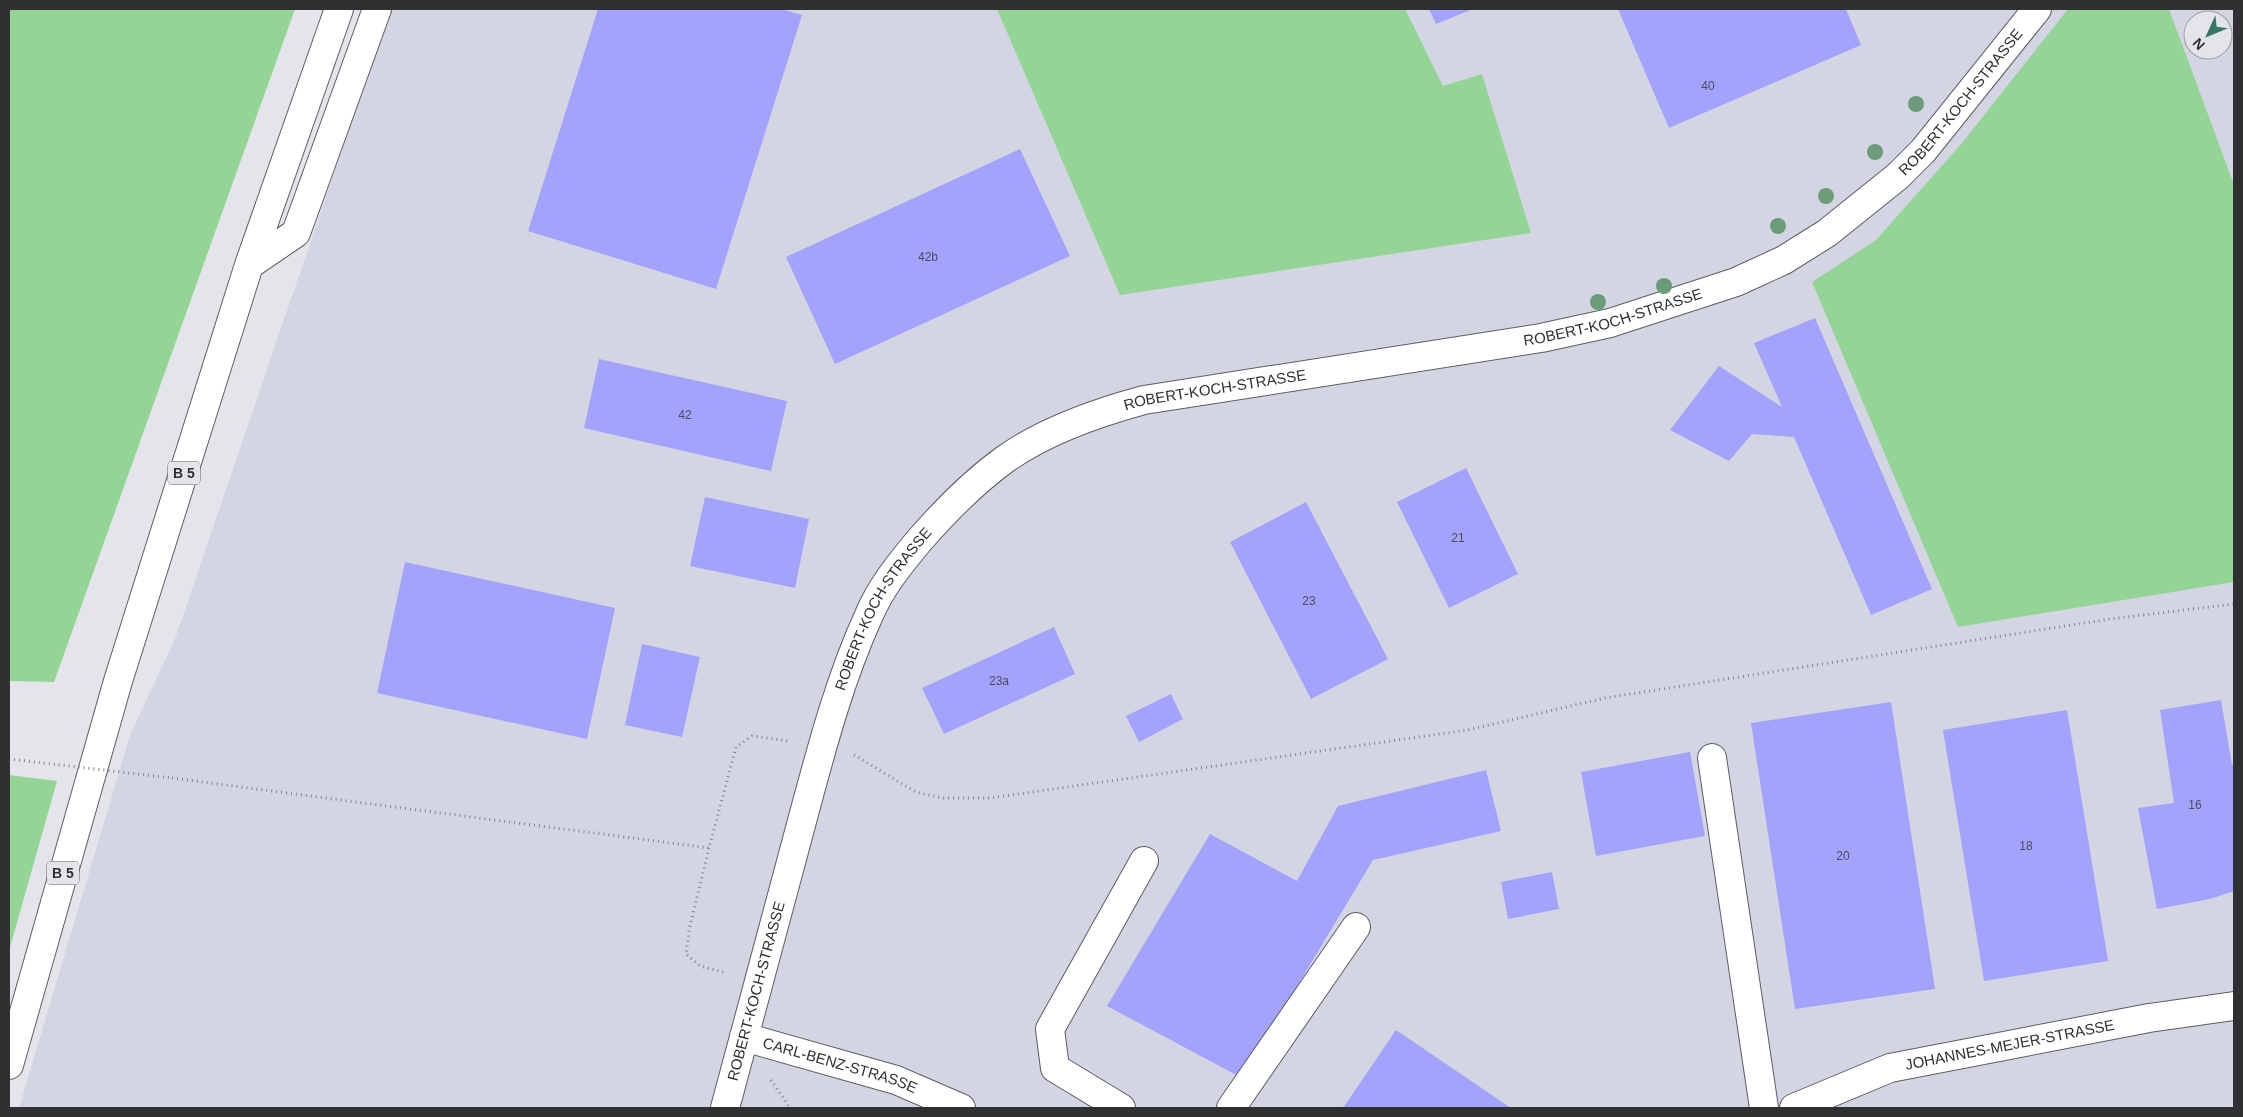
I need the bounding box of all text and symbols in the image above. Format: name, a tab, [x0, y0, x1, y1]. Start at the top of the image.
north arrow	[2183, 10, 2233, 60]
street label: ROBERT-KOCH-STRASSE	[1895, 25, 2026, 178]
text: N	[2189, 35, 2208, 53]
house number: 40	[1701, 79, 1715, 93]
house number: 42b	[918, 250, 938, 264]
street label: ROBERT-KOCH-STRASSE	[1522, 285, 1704, 349]
street label: ROBERT-KOCH-STRASSE	[1122, 366, 1307, 413]
house number: 42	[678, 408, 692, 422]
road number: B 5	[168, 462, 200, 484]
street label: ROBERT-KOCH-STRASSE	[831, 524, 935, 693]
house number: 21	[1451, 531, 1465, 545]
house number: 23	[1302, 594, 1316, 608]
house number: 23a	[989, 674, 1009, 688]
house number: 16	[2188, 798, 2202, 812]
house number: 18	[2019, 839, 2033, 853]
house number: 20	[1836, 849, 1850, 863]
road number: B 5	[47, 861, 79, 884]
street label: ROBERT-KOCH-STRASSE	[724, 900, 788, 1083]
street label: JOHANNES-MEJER-STRASSE	[1904, 1016, 2116, 1073]
street label: CARL-BENZ-STRASSE	[761, 1034, 920, 1096]

